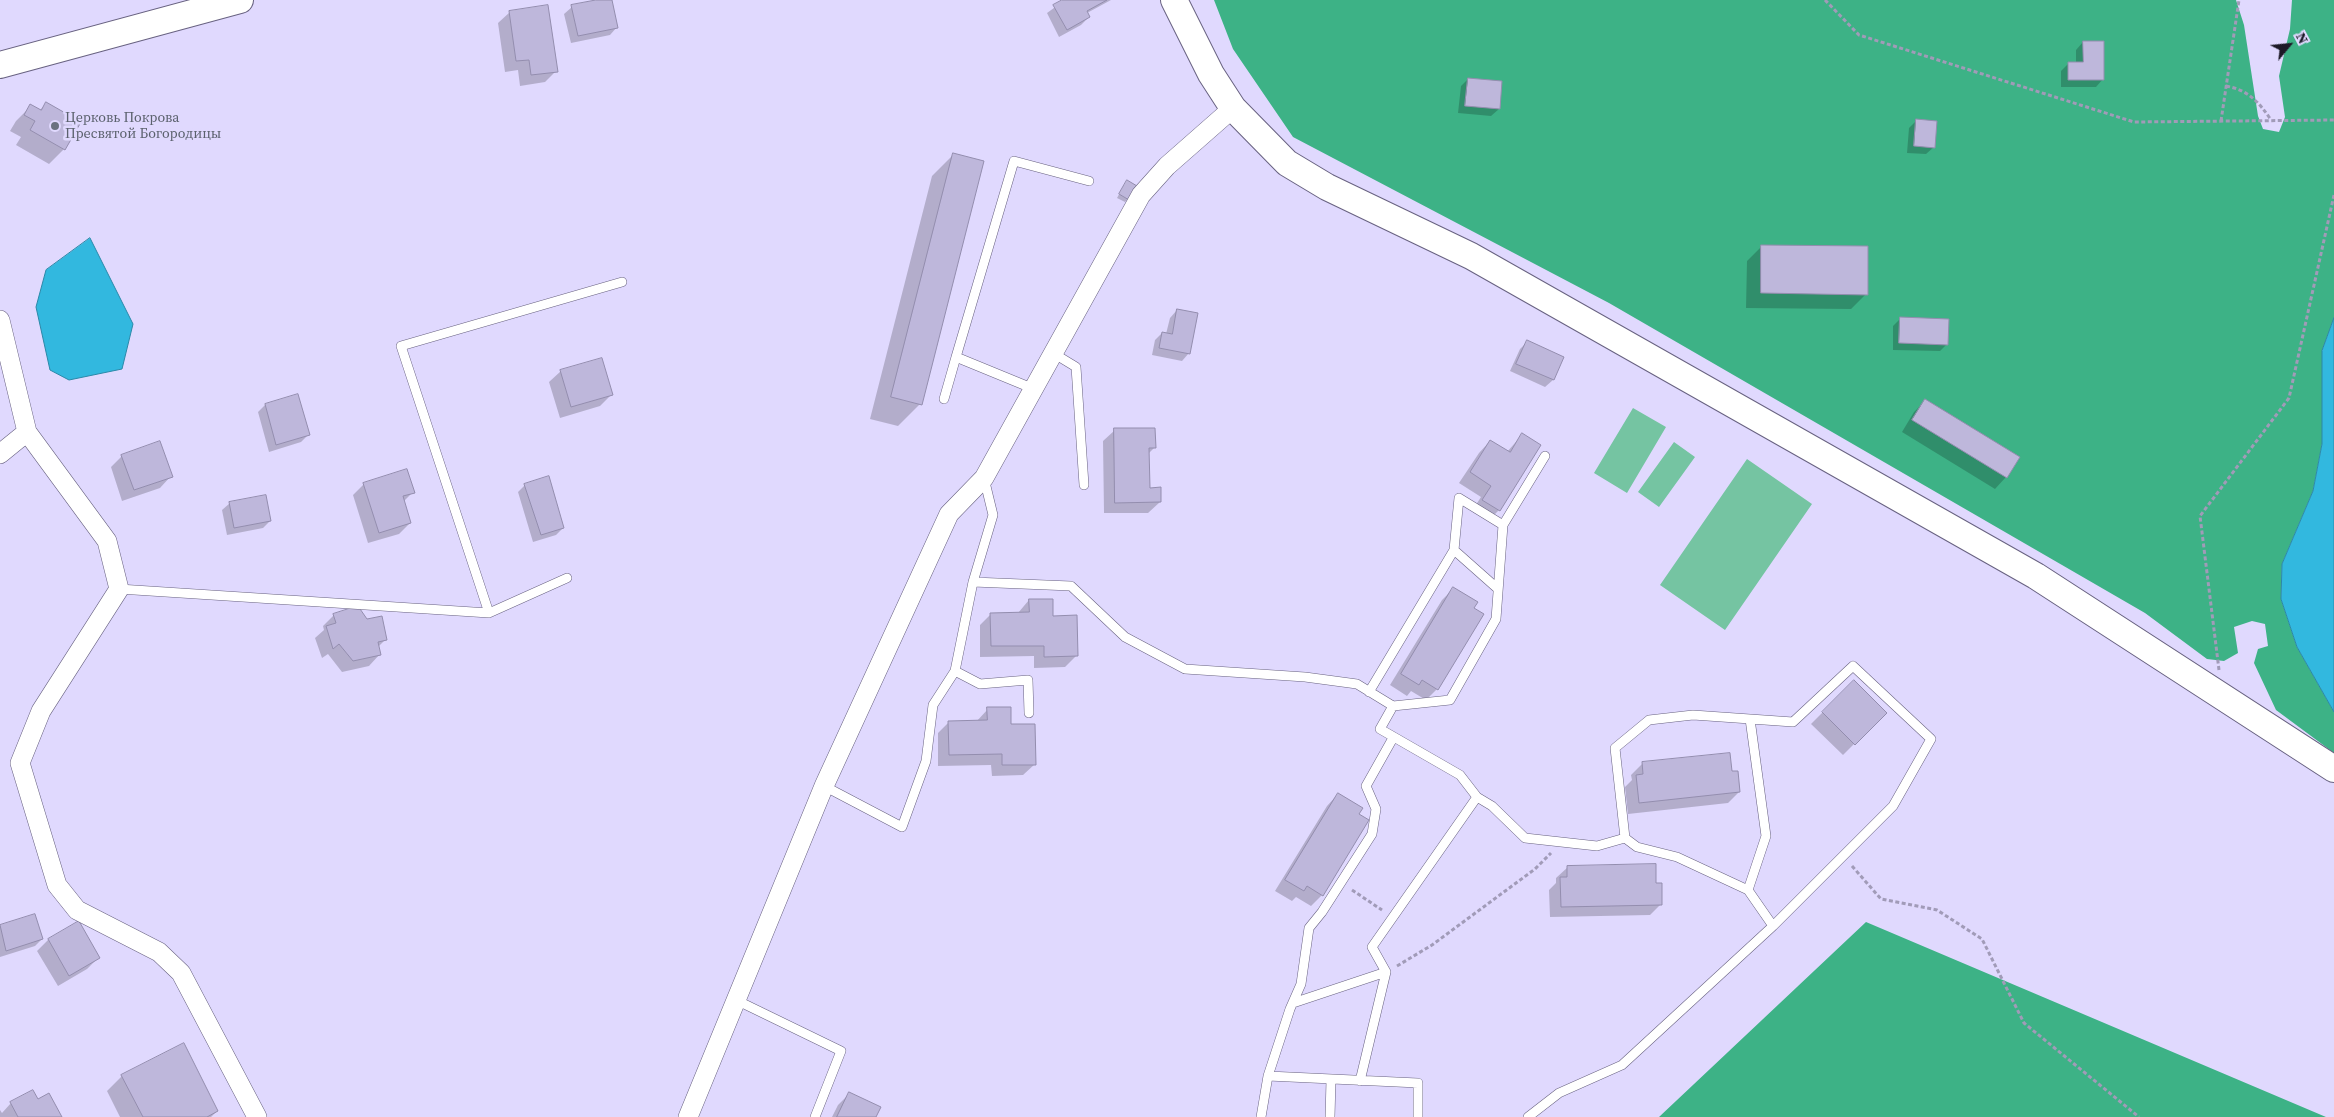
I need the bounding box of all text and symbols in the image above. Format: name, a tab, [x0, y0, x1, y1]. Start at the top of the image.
north arrow	[2264, 20, 2314, 70]
text: N	[2291, 29, 2313, 47]
place label: Церковь Покрова Пресвятой Богородицы	[65, 110, 221, 142]
marker: Церковь Покрова Пресвятой Богородицы	[49, 120, 61, 132]

